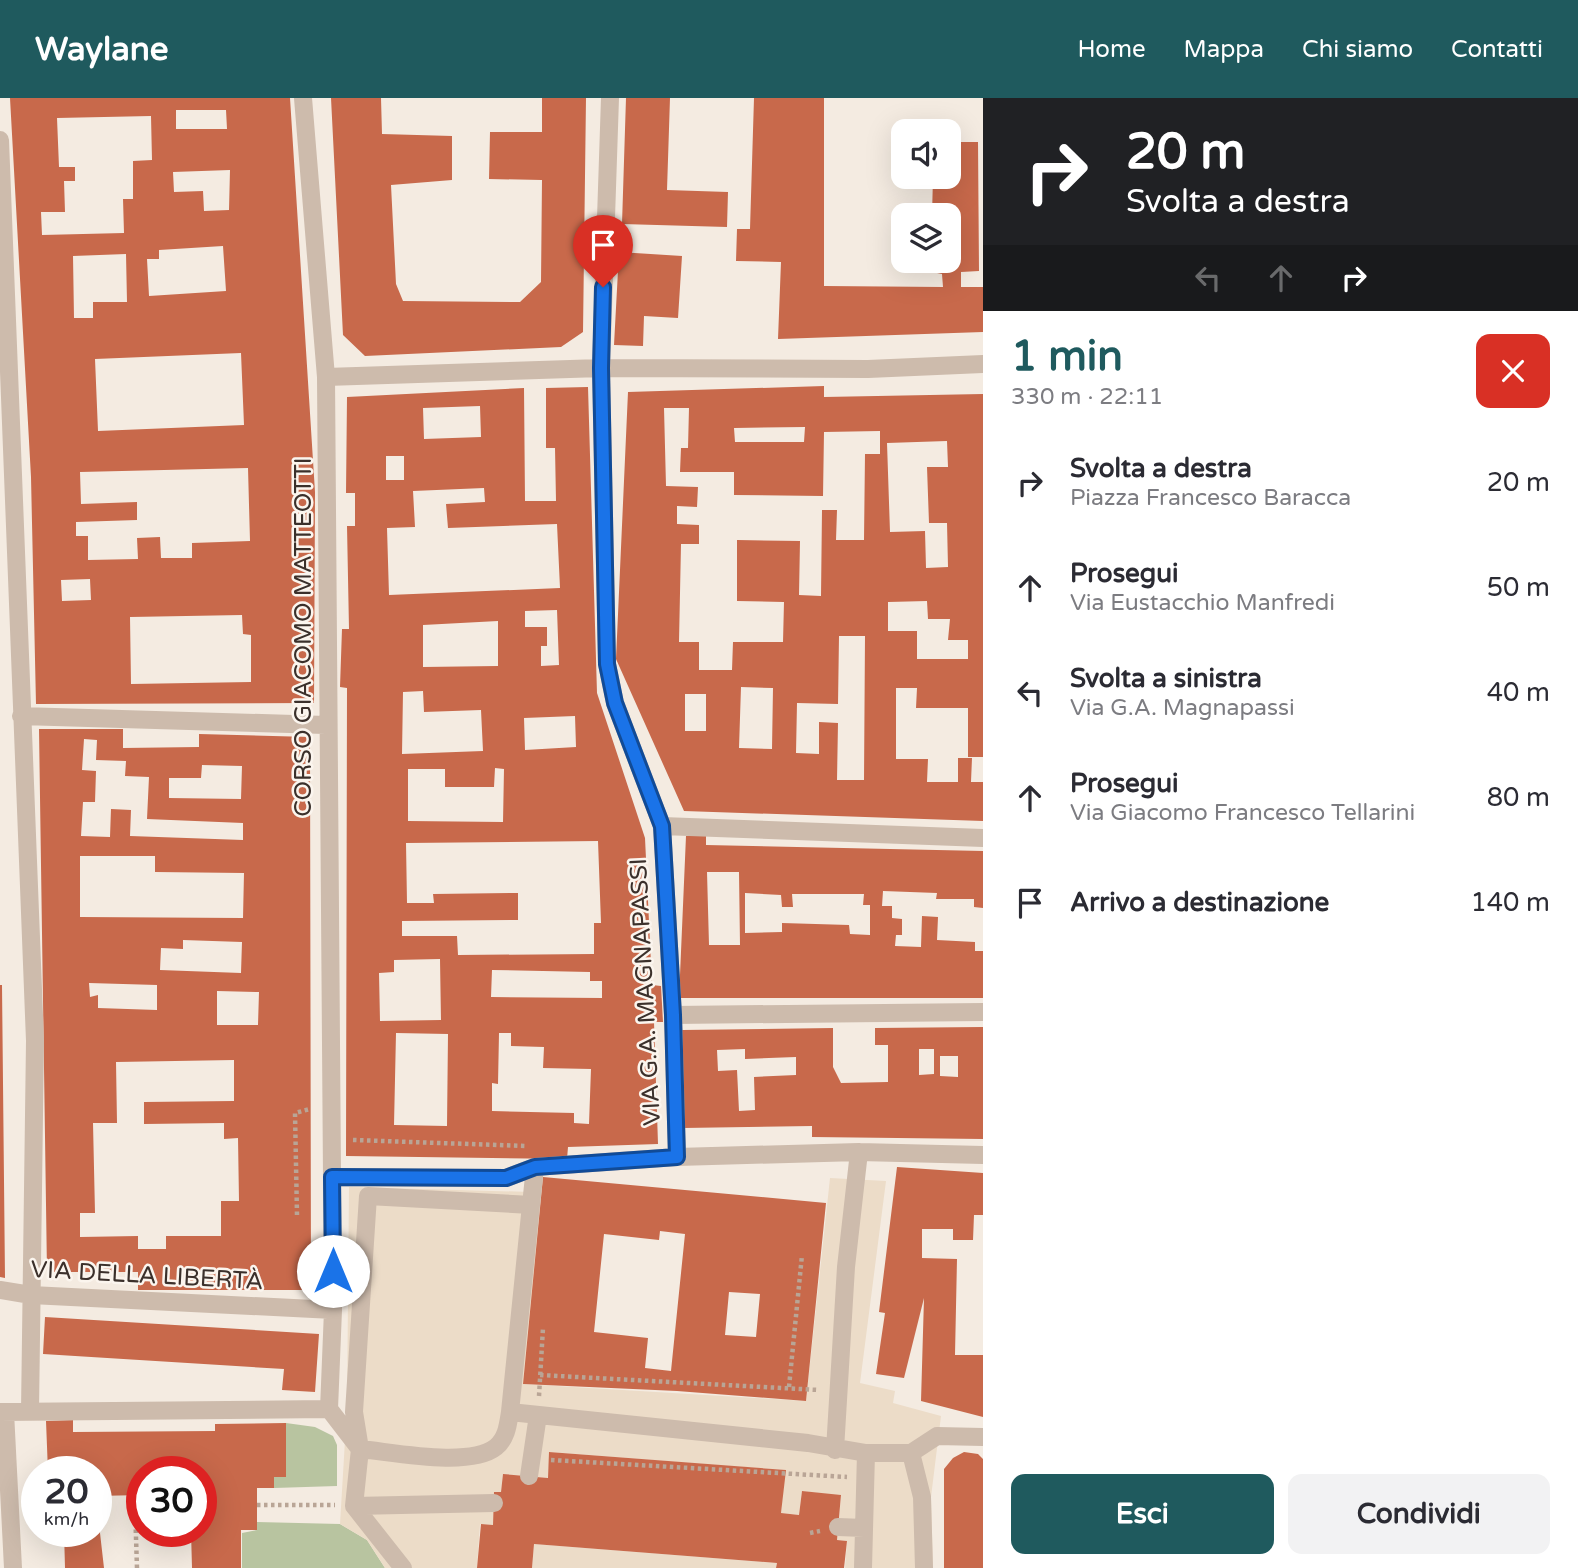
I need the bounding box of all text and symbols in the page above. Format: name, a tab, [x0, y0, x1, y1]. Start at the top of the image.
text: Waylane	[35, 30, 169, 69]
text: Home	[1078, 35, 1146, 64]
text: Mappa	[1184, 35, 1264, 64]
text: Chi siamo	[1302, 35, 1413, 64]
text: Contatti	[1451, 35, 1543, 64]
map controls	[891, 119, 961, 273]
button: sound	[891, 119, 961, 189]
text: 20 m	[1126, 123, 1245, 182]
icon: right	[1011, 126, 1102, 217]
text: Svolta a destra	[1126, 183, 1350, 221]
button: layers	[891, 203, 961, 273]
pin	[573, 215, 633, 287]
icon: arrive	[584, 226, 622, 264]
icon: left	[1189, 259, 1227, 297]
icon: ahead	[1262, 259, 1300, 297]
icon: right	[1335, 259, 1373, 297]
text: 1 min	[1011, 331, 1123, 382]
button: close	[1476, 334, 1550, 408]
text: 330 m · 22:11	[1011, 383, 1163, 411]
text: Svolta a destra	[1070, 453, 1252, 484]
street label: CORSO GIACOMO MATTEOTTI	[289, 457, 318, 817]
icon: right	[1011, 464, 1049, 502]
text: 20 m	[1487, 467, 1550, 498]
text: Piazza Francesco Baracca	[1070, 484, 1351, 512]
text: Prosegui	[1070, 558, 1179, 589]
icon: ahead	[1011, 569, 1049, 607]
text: 50 m	[1487, 572, 1550, 603]
text: Via Eustacchio Manfredi	[1070, 589, 1335, 617]
text: Svolta a sinistra	[1070, 663, 1262, 694]
icon: left	[1011, 674, 1049, 712]
text: 40 m	[1487, 677, 1550, 708]
text: Via G.A. Magnapassi	[1070, 694, 1295, 722]
text: Prosegui	[1070, 768, 1179, 799]
icon: ahead	[1011, 779, 1049, 817]
text: 80 m	[1487, 782, 1550, 813]
text: Via Giacomo Francesco Tellarini	[1070, 799, 1415, 827]
street label: VIA G.A. MAGNAPASSI	[624, 857, 667, 1127]
icon: arrive	[1011, 884, 1049, 922]
text: Arrivo a destinazione	[1070, 887, 1329, 918]
text: 140 m	[1470, 887, 1550, 918]
position arrow	[296, 1234, 370, 1308]
street label: VIA DELLA LIBERTÀ	[30, 1254, 264, 1296]
speed limit sign: 30	[126, 1456, 217, 1547]
text: 20	[45, 1471, 88, 1513]
button: Esci	[1011, 1474, 1274, 1554]
button: Condividi	[1288, 1474, 1550, 1554]
text: km/h	[44, 1508, 89, 1530]

